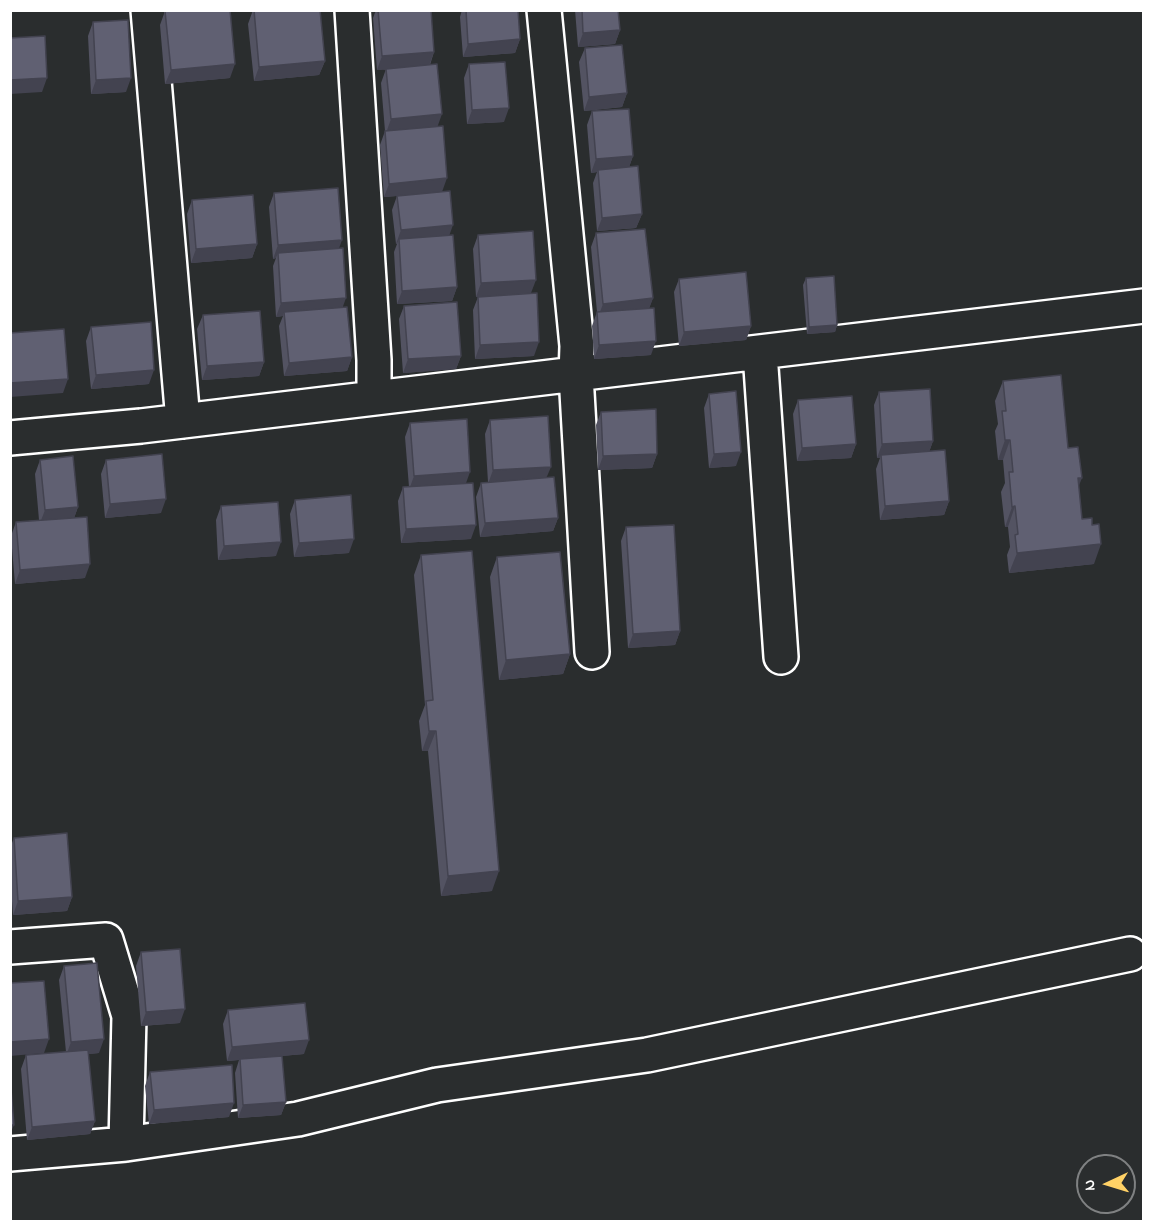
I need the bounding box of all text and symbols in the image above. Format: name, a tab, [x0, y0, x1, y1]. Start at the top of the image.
north arrow	[1076, 1154, 1136, 1214]
text: N	[1078, 1179, 1102, 1191]

